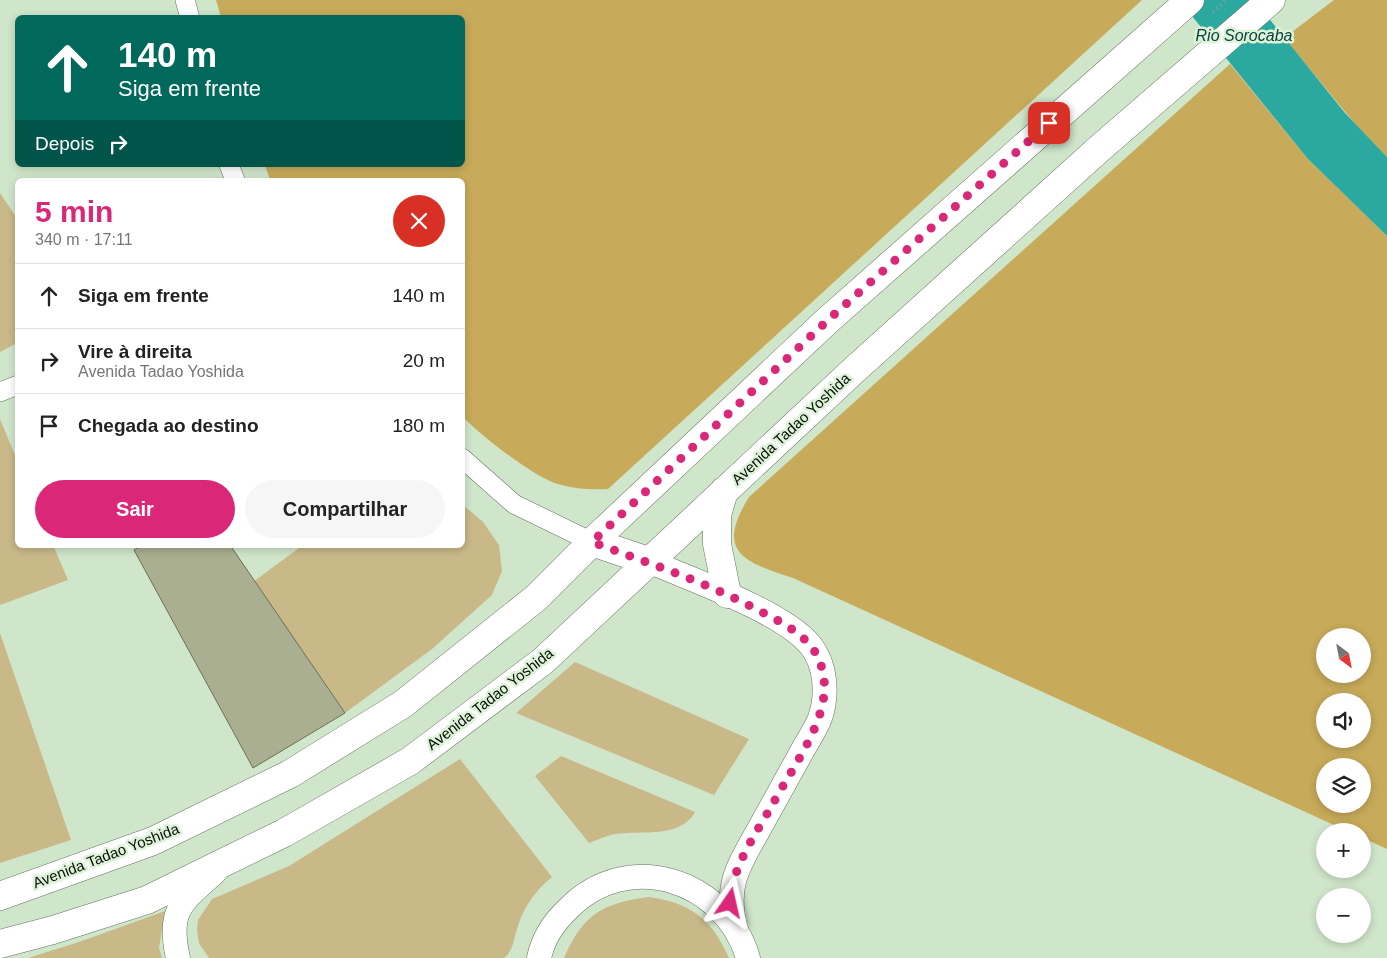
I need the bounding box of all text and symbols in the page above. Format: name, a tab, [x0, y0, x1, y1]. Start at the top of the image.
water label: Rio Sorocaba	[1196, 27, 1293, 44]
icon: ahead	[35, 35, 100, 100]
text: 140 m	[118, 35, 217, 74]
text: Siga em frente	[118, 76, 261, 101]
pin	[1028, 102, 1070, 144]
icon: arrive	[1035, 109, 1063, 137]
icon: right	[104, 130, 132, 158]
text: Depois	[35, 133, 94, 154]
text: 5 min	[35, 195, 113, 228]
button: close	[393, 195, 445, 247]
text: 340 m · 17:11	[35, 231, 133, 248]
icon: ahead	[35, 282, 63, 310]
text: Siga em frente	[78, 285, 209, 306]
text: 140 m	[392, 285, 445, 306]
text: Vire à direita	[78, 341, 192, 362]
icon: right	[35, 347, 63, 375]
text: 20 m	[403, 350, 445, 371]
text: Avenida Tadao Yoshida	[78, 363, 244, 380]
street label: Avenida Tadao Yoshida	[728, 369, 854, 488]
icon: arrive	[35, 412, 63, 440]
text: Chegada ao destino	[78, 415, 259, 436]
text: 180 m	[392, 415, 445, 436]
button: Sair	[35, 480, 235, 538]
button: Compartilhar	[245, 480, 445, 538]
north arrow	[1316, 628, 1371, 682]
map controls	[1316, 628, 1371, 943]
street label: Avenida Tadao Yoshida	[423, 644, 557, 753]
button: sound	[1316, 693, 1371, 748]
button: layers	[1316, 758, 1371, 813]
street label: Avenida Tadao Yoshida	[30, 820, 182, 891]
button: +	[1316, 823, 1371, 878]
position arrow	[703, 876, 755, 928]
button: −	[1316, 888, 1371, 943]

